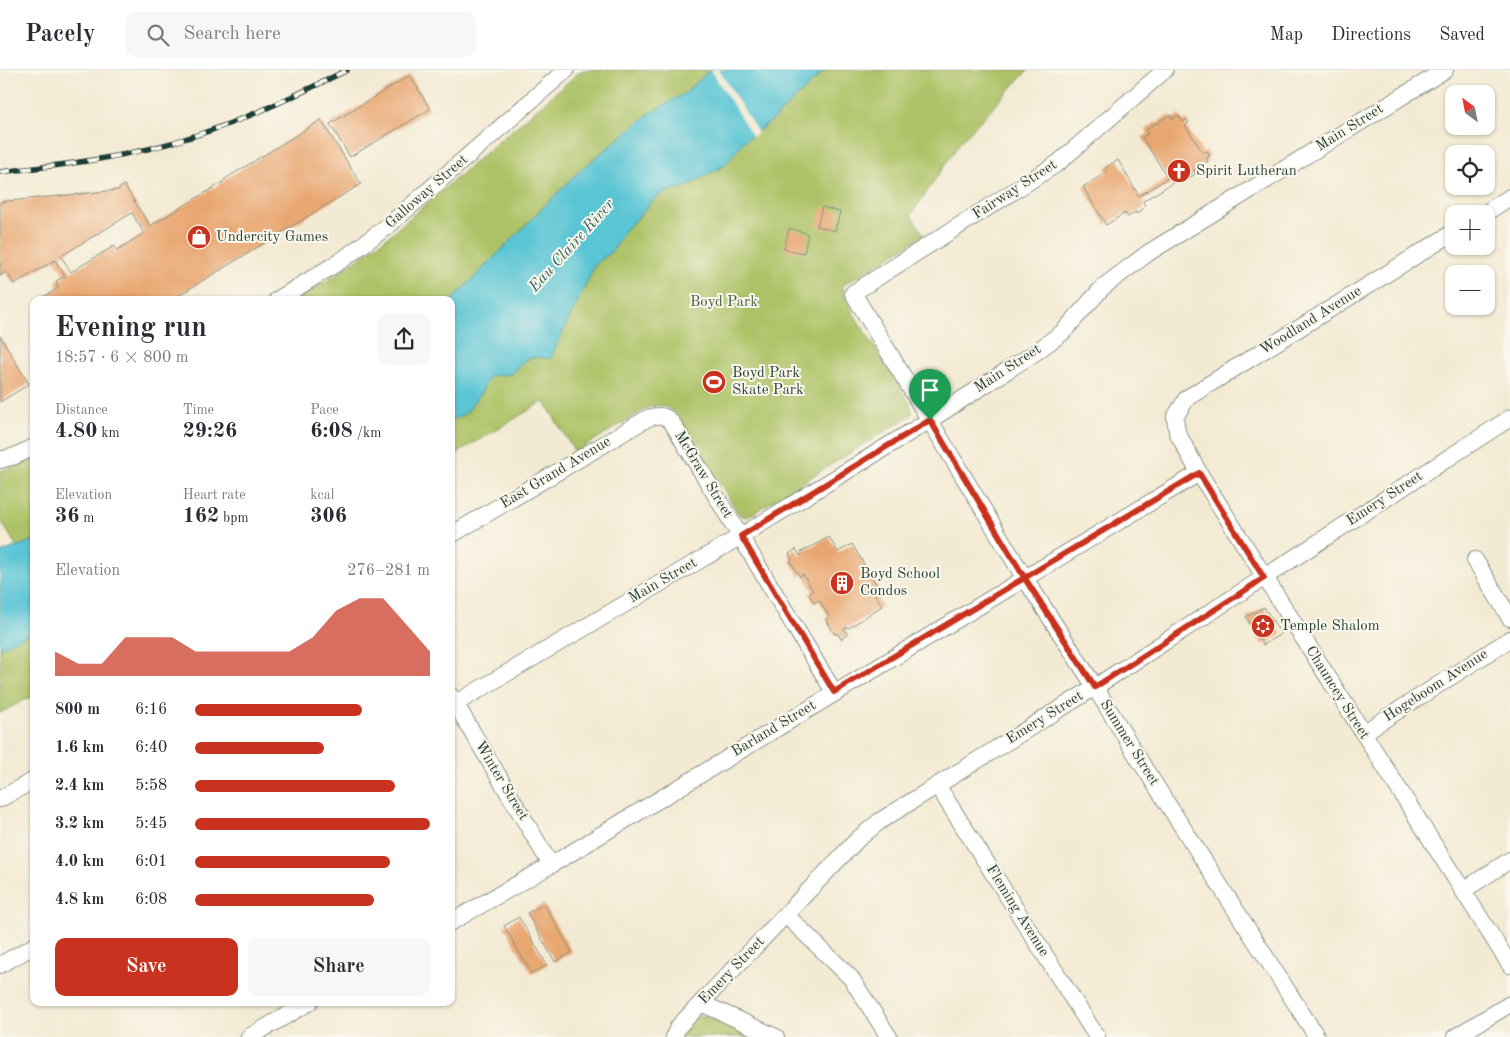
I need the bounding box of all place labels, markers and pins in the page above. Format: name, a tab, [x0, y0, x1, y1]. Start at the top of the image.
church icon: Spirit Lutheran	[1166, 158, 1192, 184]
place label: Spirit Lutheran	[1196, 164, 1297, 179]
shop icon: Undercity Games	[186, 224, 212, 250]
place label: Undercity Games	[216, 230, 328, 245]
place label: Boyd Park Skate Park	[732, 366, 804, 398]
sports icon: Boyd Park Skate Park	[701, 369, 727, 395]
pin	[909, 369, 951, 420]
place label: Boyd School Condos	[860, 567, 940, 599]
building icon: Boyd School Condos	[829, 570, 855, 596]
synagogue icon: Temple Shalom	[1250, 613, 1276, 639]
place label: Temple Shalom	[1280, 619, 1380, 634]

